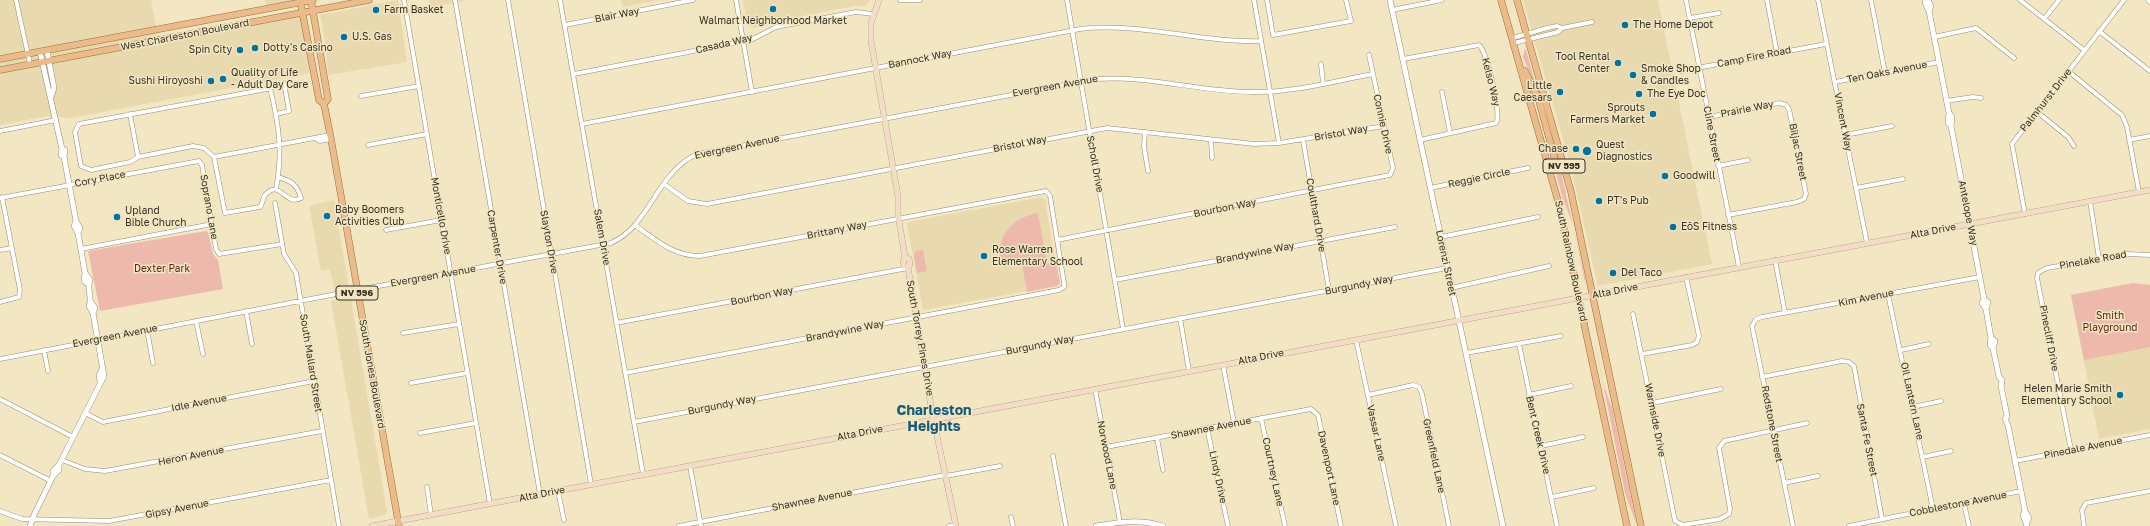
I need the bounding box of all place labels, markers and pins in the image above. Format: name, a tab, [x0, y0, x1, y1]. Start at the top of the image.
place label: Farm Basket	[384, 4, 444, 16]
marker: Walmart Neighborhood Market	[768, 4, 778, 14]
marker: Farm Basket	[371, 5, 381, 15]
place label: Walmart Neighborhood Market	[699, 15, 847, 27]
place label: The Home Depot	[1633, 19, 1713, 31]
marker: The Home Depot	[1620, 20, 1630, 30]
place label: U.S. Gas	[352, 31, 392, 43]
marker: U.S. Gas	[339, 32, 349, 42]
place label: Dotty's Casino	[263, 42, 333, 54]
marker: Dotty's Casino	[250, 43, 260, 53]
place label: Spin City	[189, 44, 232, 56]
marker: Spin City	[235, 45, 245, 55]
place label: Tool Rental Center	[1556, 51, 1610, 74]
marker: Tool Rental Center	[1613, 58, 1623, 68]
place label: Smoke Shop & Candles	[1641, 63, 1701, 86]
place label: Quality of Life - Adult Day Care	[231, 67, 308, 90]
marker: Smoke Shop & Candles	[1628, 70, 1638, 80]
marker: Quality of Life - Adult Day Care	[218, 74, 228, 84]
place label: Sushi Hiroyoshi	[129, 75, 203, 87]
marker: Sushi Hiroyoshi	[206, 76, 216, 86]
place label: Little Caesars	[1514, 80, 1552, 104]
marker: Little Caesars	[1555, 87, 1565, 97]
place label: The Eye Doc	[1647, 88, 1706, 100]
marker: The Eye Doc	[1634, 89, 1644, 99]
place label: Sprouts Farmers Market	[1570, 102, 1645, 126]
marker: Sprouts Farmers Market	[1648, 109, 1658, 119]
place label: Quest Diagnostics	[1596, 139, 1652, 162]
place label: Chase	[1538, 143, 1568, 155]
marker: Chase	[1571, 144, 1581, 154]
marker: Quest Diagnostics	[1581, 145, 1593, 157]
place label: Goodwill	[1673, 170, 1715, 182]
marker: Goodwill	[1660, 171, 1670, 181]
place label: PT's Pub	[1607, 195, 1649, 207]
marker: PT's Pub	[1594, 196, 1604, 206]
place label: Baby Boomers Activities Club	[335, 204, 404, 228]
place label: Upland Bible Church	[125, 205, 186, 228]
marker: Baby Boomers Activities Club	[322, 211, 332, 221]
marker: Upland Bible Church	[112, 212, 122, 222]
place label: EōS Fitness	[1681, 221, 1737, 233]
marker: EōS Fitness	[1668, 222, 1678, 232]
place label: Rose Warren Elementary School	[992, 244, 1083, 268]
marker: Rose Warren Elementary School	[979, 251, 989, 261]
place label: Del Taco	[1621, 267, 1662, 279]
marker: Del Taco	[1608, 268, 1618, 278]
place label: Helen Marie Smith Elementary School	[2021, 383, 2112, 406]
marker: Helen Marie Smith Elementary School	[2115, 390, 2125, 400]

